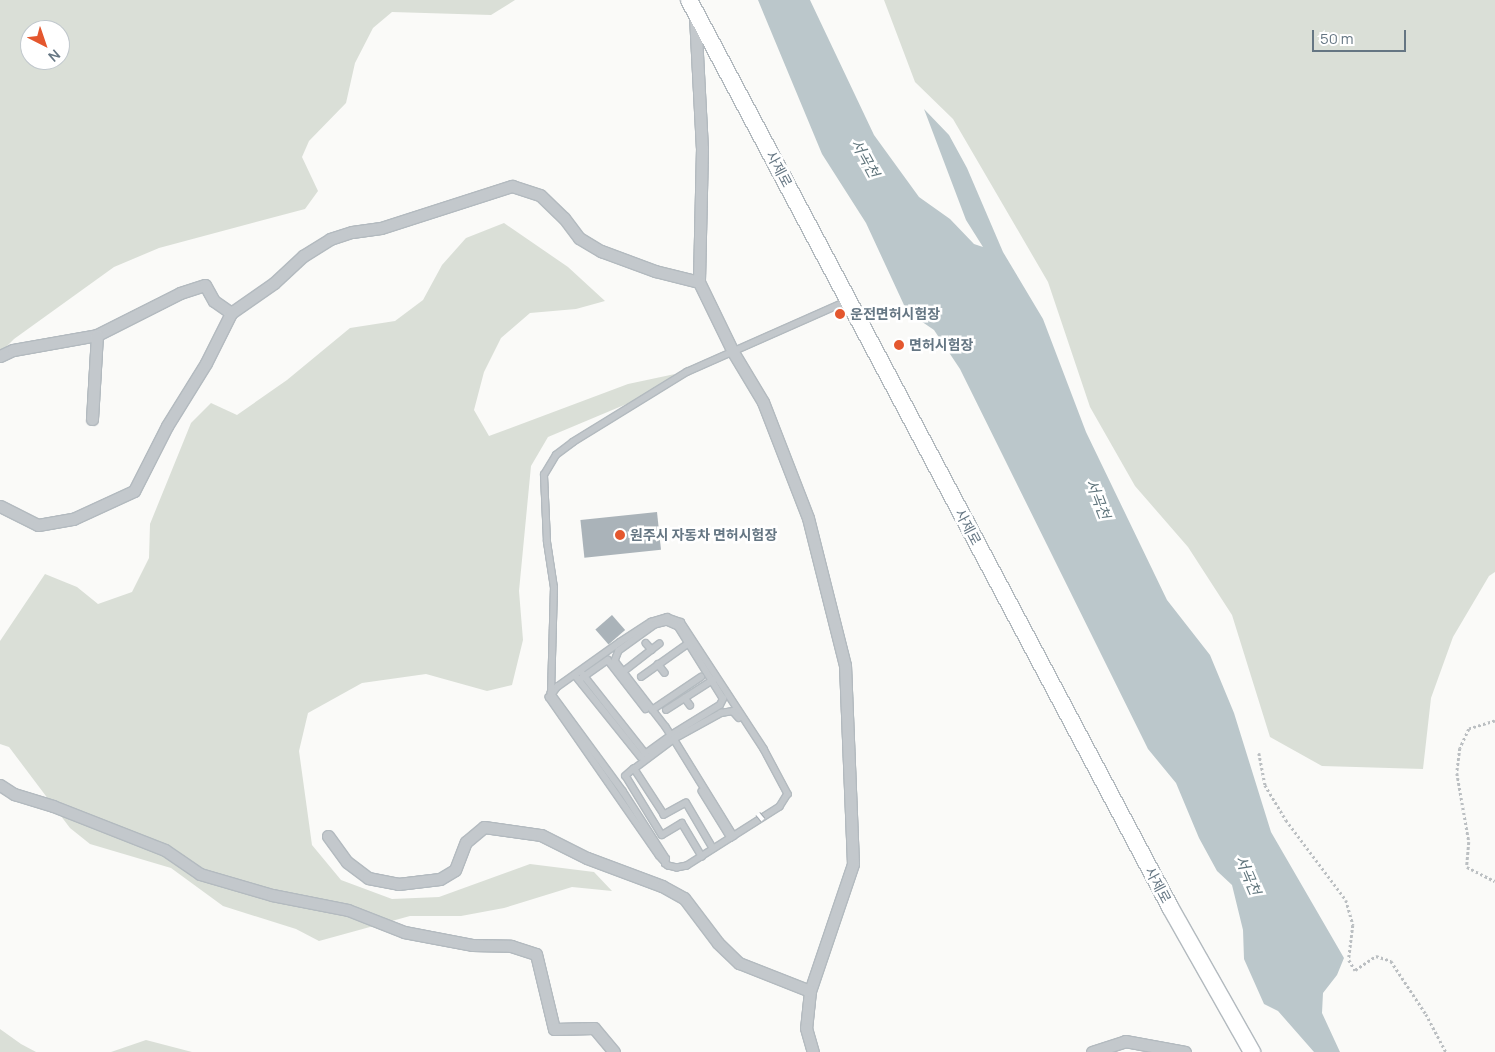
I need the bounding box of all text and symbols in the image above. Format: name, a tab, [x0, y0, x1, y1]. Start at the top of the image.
north arrow	[20, 20, 70, 70]
scale bar	[1315, 20, 1409, 52]
text: 50 m	[1320, 28, 1354, 49]
text: N	[44, 45, 65, 66]
water label: 서곡천	[847, 136, 883, 180]
street label: 사제로	[763, 148, 795, 190]
place label: 운전면허시험장	[850, 306, 940, 322]
marker: 운전면허시험장	[834, 308, 846, 320]
place label: 면허시험장	[909, 337, 973, 353]
marker: 면허시험장	[893, 339, 905, 351]
water label: 서곡천	[1082, 476, 1114, 522]
street label: 사제로	[952, 506, 984, 548]
place label: 원주시 자동차 면허시험장	[630, 527, 777, 543]
marker: 원주시 자동차 면허시험장	[614, 529, 626, 541]
water label: 서곡천	[1232, 852, 1264, 898]
street label: 사제로	[1142, 864, 1174, 906]

